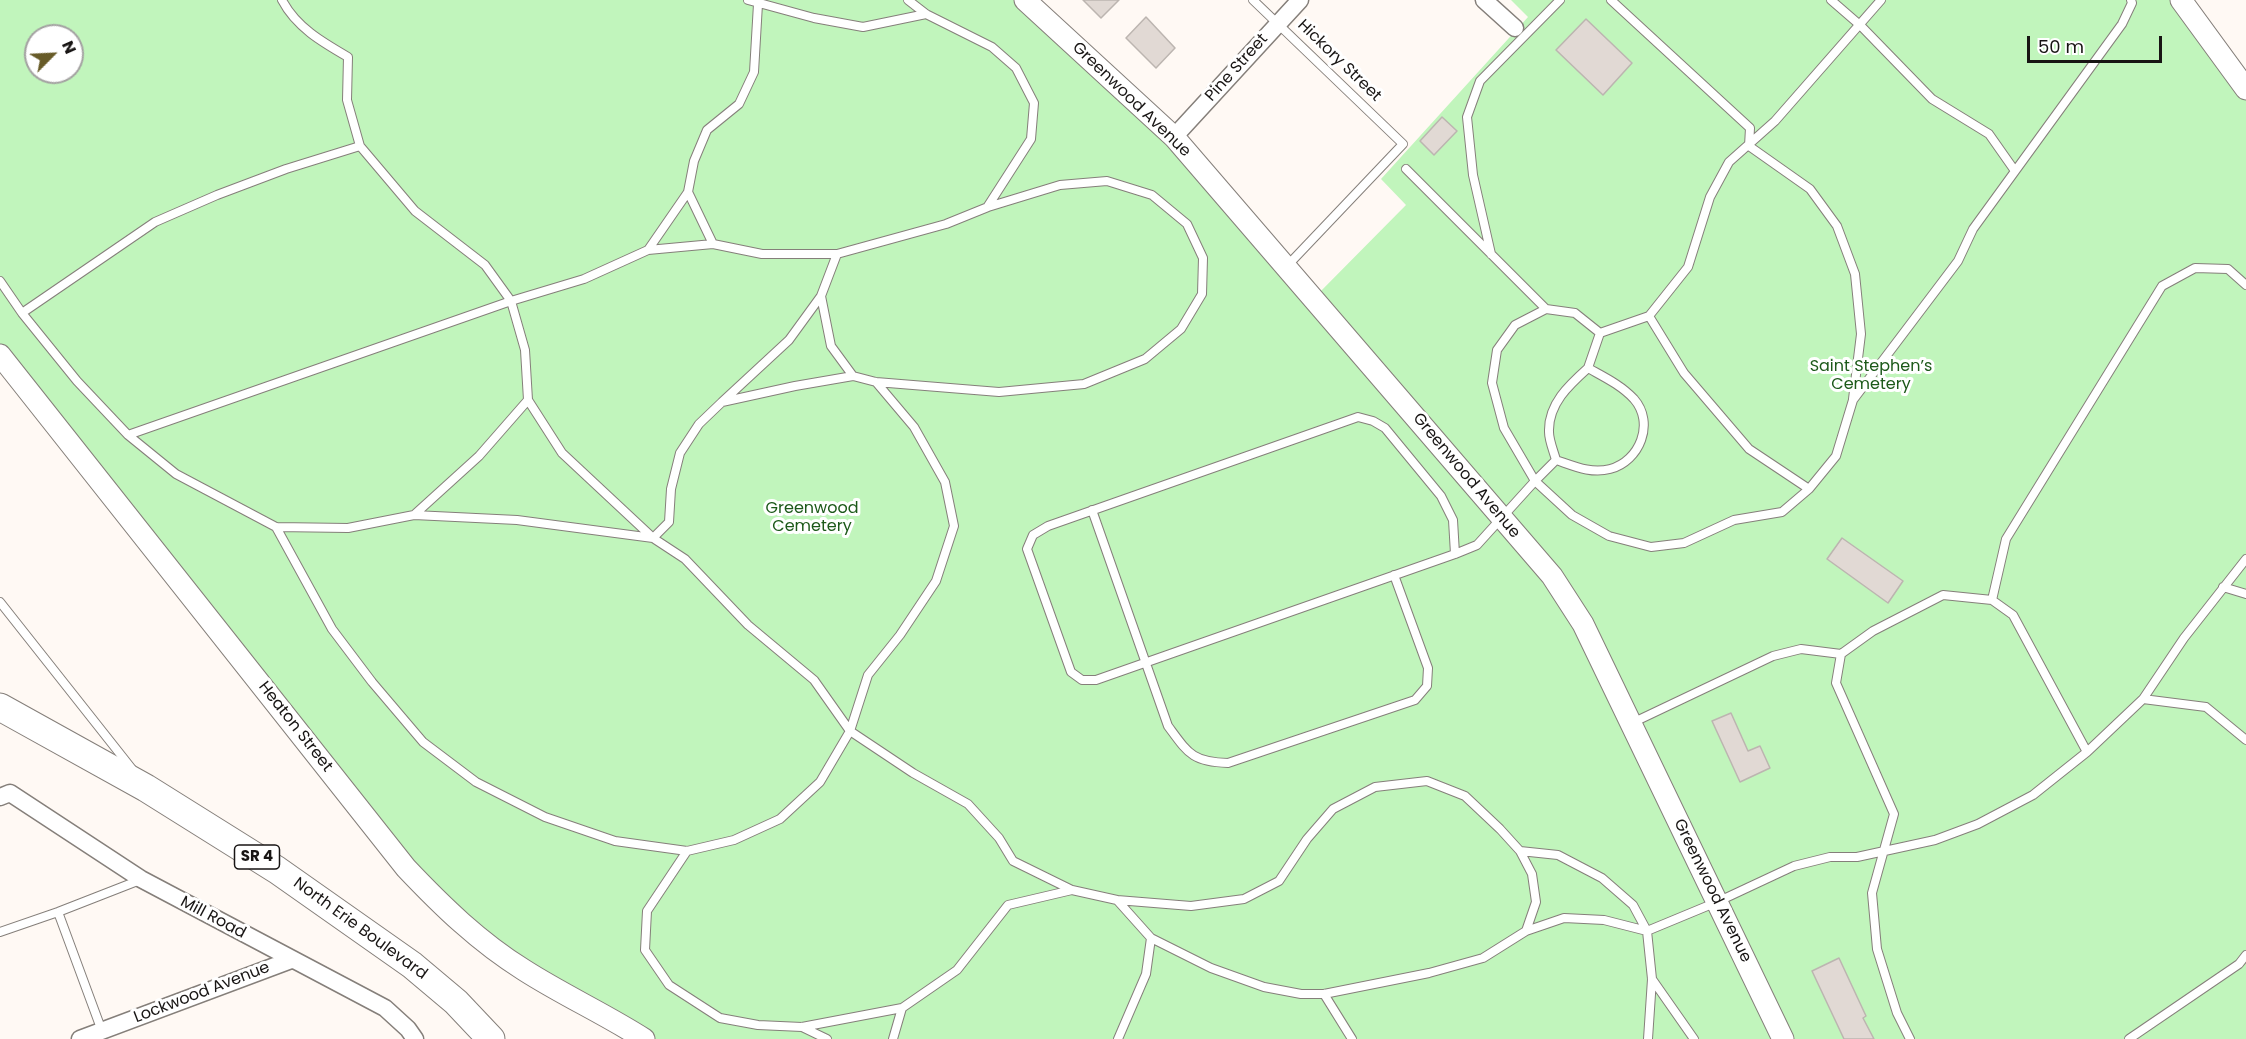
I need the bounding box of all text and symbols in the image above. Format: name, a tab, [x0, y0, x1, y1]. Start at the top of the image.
street label: Hickory Street	[1293, 16, 1385, 106]
north arrow	[24, 24, 84, 84]
scale bar	[2030, 24, 2165, 62]
street label: Pine Street	[1202, 30, 1272, 106]
text: 50 m	[2038, 34, 2084, 59]
text: N	[56, 37, 82, 57]
street label: Greenwood Avenue	[1068, 38, 1194, 162]
park label: Saint Stephen’s Cemetery	[1810, 357, 1932, 395]
street label: Greenwood Avenue	[1408, 410, 1524, 542]
park label: Greenwood Cemetery	[766, 499, 858, 537]
street label: Heaton Street	[254, 678, 336, 776]
street label: Greenwood Avenue	[1669, 816, 1755, 966]
road number: SR 4	[234, 845, 280, 869]
street label: North Erie Boulevard	[289, 874, 431, 984]
street label: Mill Road	[177, 893, 249, 943]
street label: Lockwood Avenue	[131, 958, 273, 1028]

